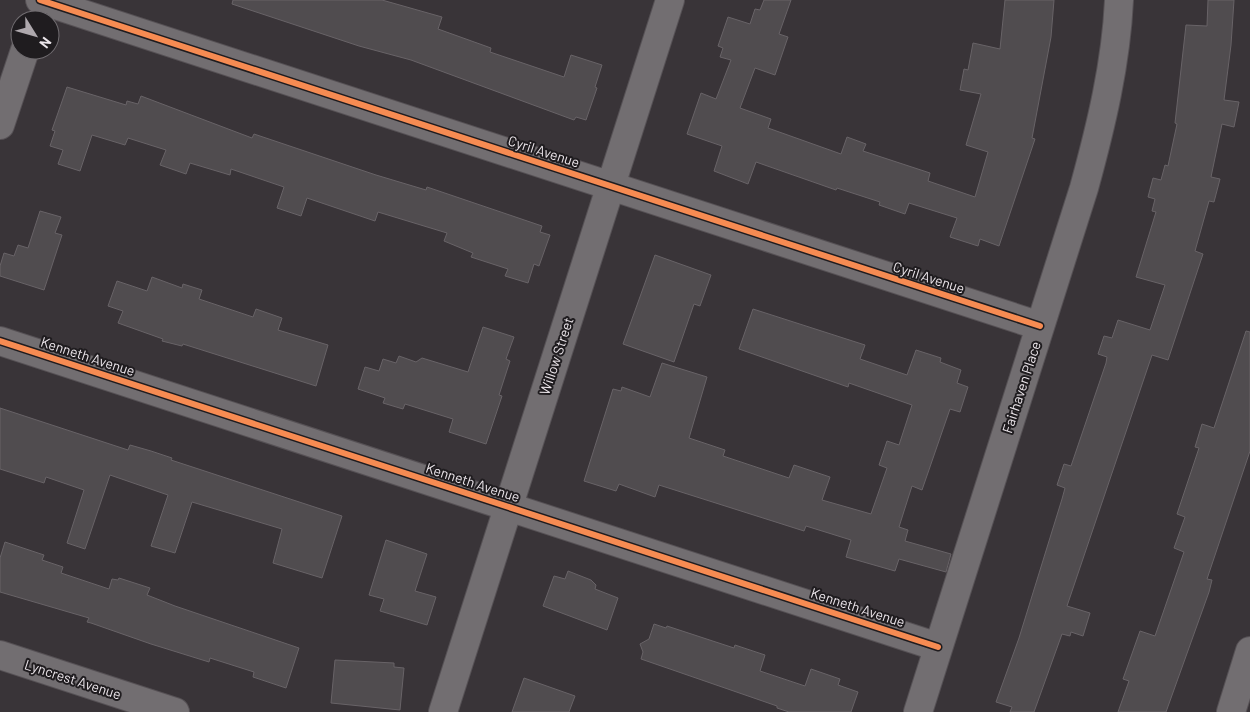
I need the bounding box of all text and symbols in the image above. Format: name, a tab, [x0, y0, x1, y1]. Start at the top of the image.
north arrow	[10, 10, 60, 60]
text: N	[36, 34, 55, 52]
street label: Cyril Avenue	[506, 131, 582, 171]
street label: Cyril Avenue	[891, 257, 967, 297]
street label: Willow Street	[535, 315, 577, 397]
street label: Kenneth Avenue	[39, 333, 137, 379]
street label: Fairhaven Place	[998, 339, 1044, 435]
street label: Kenneth Avenue	[424, 459, 522, 505]
street label: Kenneth Avenue	[809, 584, 907, 630]
street label: Lyncrest Avenue	[23, 655, 123, 703]

